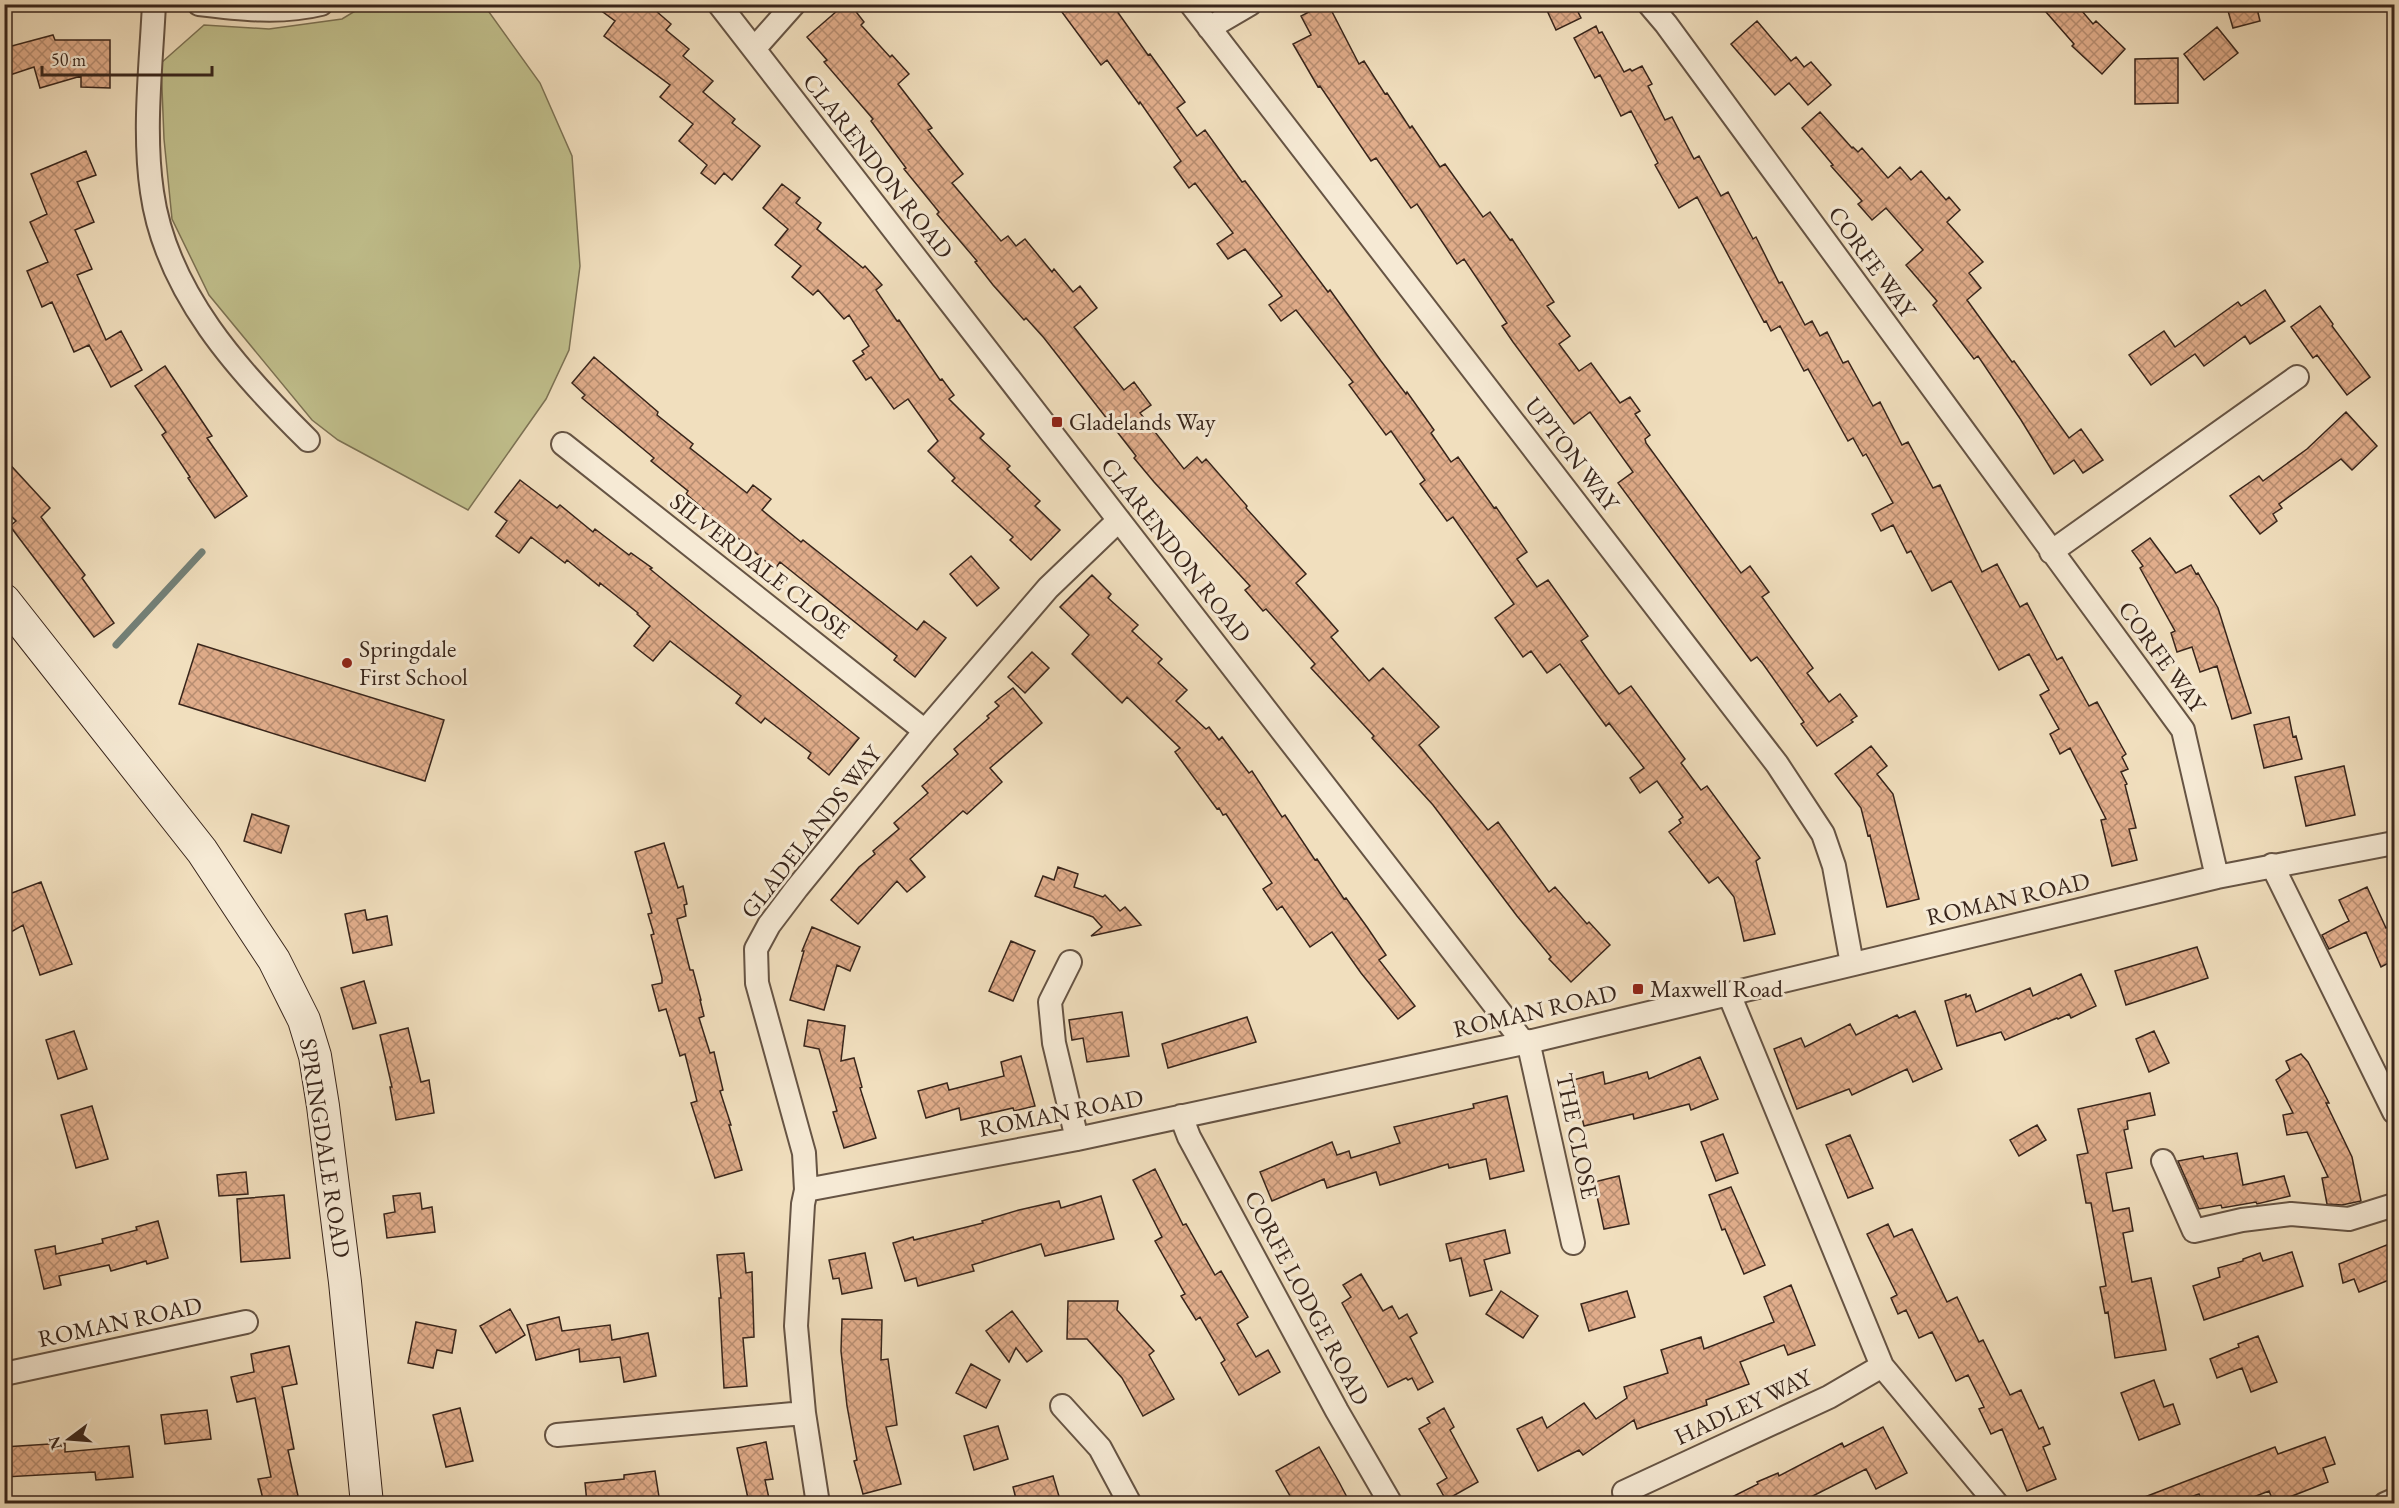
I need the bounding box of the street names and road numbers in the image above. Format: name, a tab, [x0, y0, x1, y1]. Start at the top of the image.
street label: CLARENDON ROAD	[796, 67, 960, 265]
street label: CORFE WAY	[1821, 200, 1924, 325]
street label: UPTON WAY	[1518, 390, 1627, 518]
street label: CLARENDON ROAD	[1094, 451, 1258, 649]
street label: SILVERDALE CLOSE	[664, 486, 857, 646]
street label: CORFE WAY	[2111, 595, 2214, 720]
street label: GLADELANDS WAY	[733, 738, 888, 924]
street label: ROMAN ROAD	[1923, 865, 2093, 932]
street label: ROMAN ROAD	[1450, 977, 1620, 1044]
street label: SPRINGDALE ROAD	[293, 1036, 358, 1260]
street label: THE CLOSE	[1549, 1070, 1606, 1202]
street label: ROMAN ROAD	[976, 1081, 1146, 1144]
street label: CORFE LODGE ROAD	[1238, 1185, 1377, 1410]
street label: ROMAN ROAD	[35, 1289, 205, 1354]
street label: HADLEY WAY	[1669, 1361, 1817, 1452]

